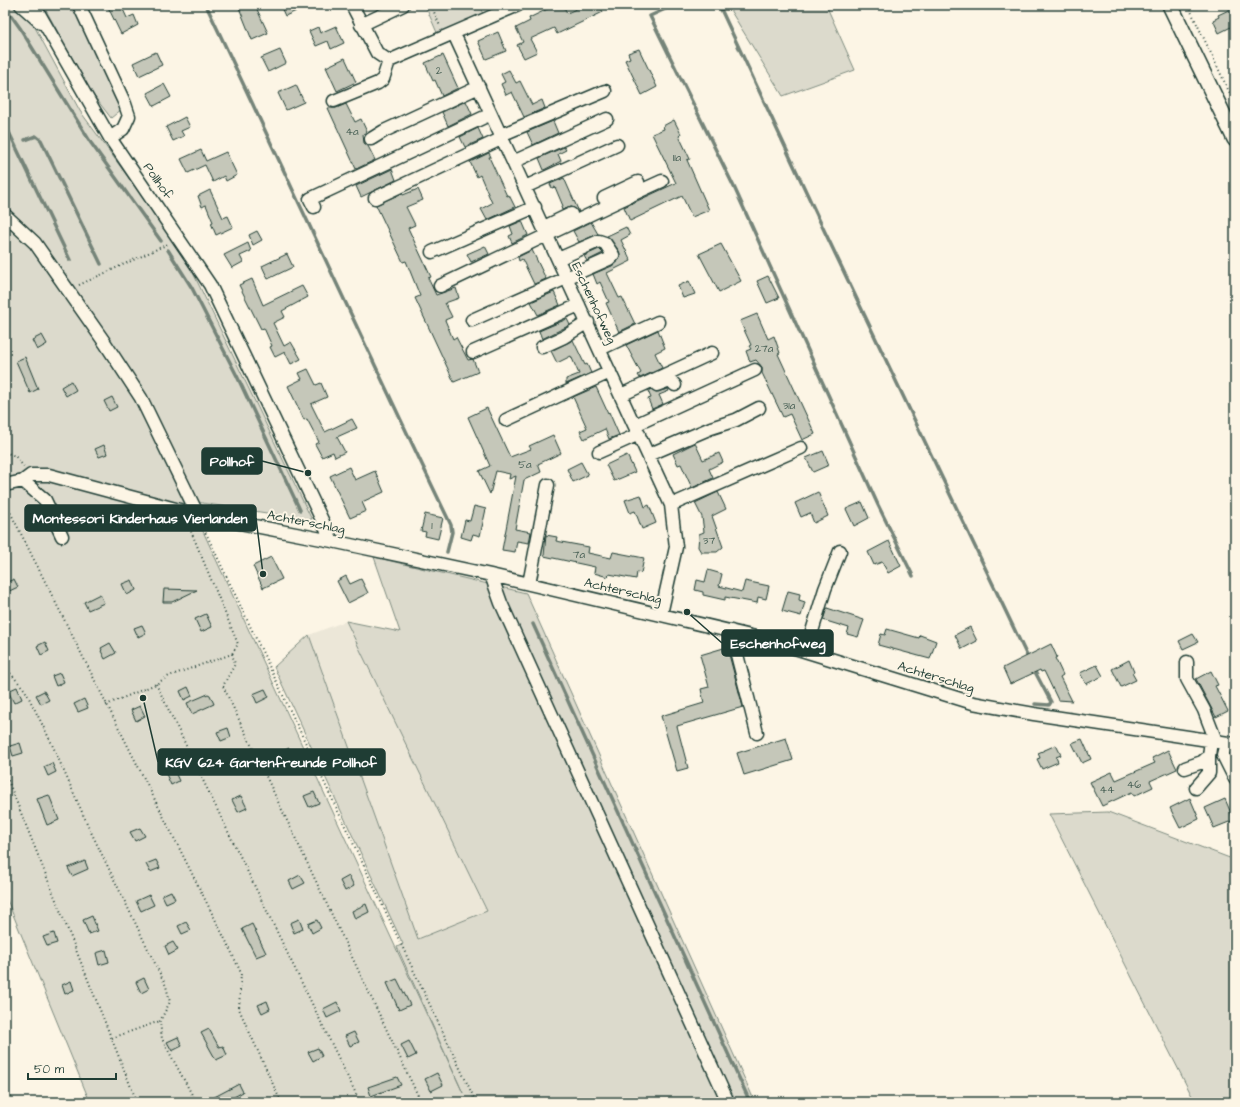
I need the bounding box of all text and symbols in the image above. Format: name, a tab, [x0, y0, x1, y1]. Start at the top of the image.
house number: 2	[436, 63, 443, 78]
house number: 4a	[345, 124, 359, 139]
house number: 11a	[673, 150, 682, 165]
street label: Pollhof	[139, 159, 177, 203]
street label: Eschenhofweg	[566, 259, 621, 347]
house number: 27a	[755, 341, 774, 356]
house number: 31a	[783, 398, 796, 413]
callout: Pollhof	[202, 448, 262, 474]
text: Pollhof	[210, 452, 255, 472]
house number: 5a	[518, 457, 532, 472]
callout: Montessori Kinderhaus Vierlanden	[25, 505, 256, 531]
street label: Achterschlag	[265, 506, 347, 539]
text: Montessori Kinderhaus Vierlanden	[32, 509, 248, 529]
house number: 1	[431, 518, 433, 533]
house number: 37	[703, 533, 715, 548]
house number: 7a	[573, 547, 586, 562]
street label: Achterschlag	[582, 573, 664, 610]
callout: Eschenhofweg	[722, 630, 833, 656]
text: Eschenhofweg	[731, 634, 826, 655]
street label: Achterschlag	[895, 657, 977, 698]
callout: KGV 624 Gartenfreunde Pollhof	[158, 749, 385, 775]
text: KGV 624 Gartenfreunde Pollhof	[165, 753, 378, 773]
house number: 46	[1127, 777, 1141, 792]
house number: 44	[1100, 782, 1115, 797]
scale bar	[28, 1055, 116, 1081]
text: 50 m	[34, 1061, 65, 1078]

